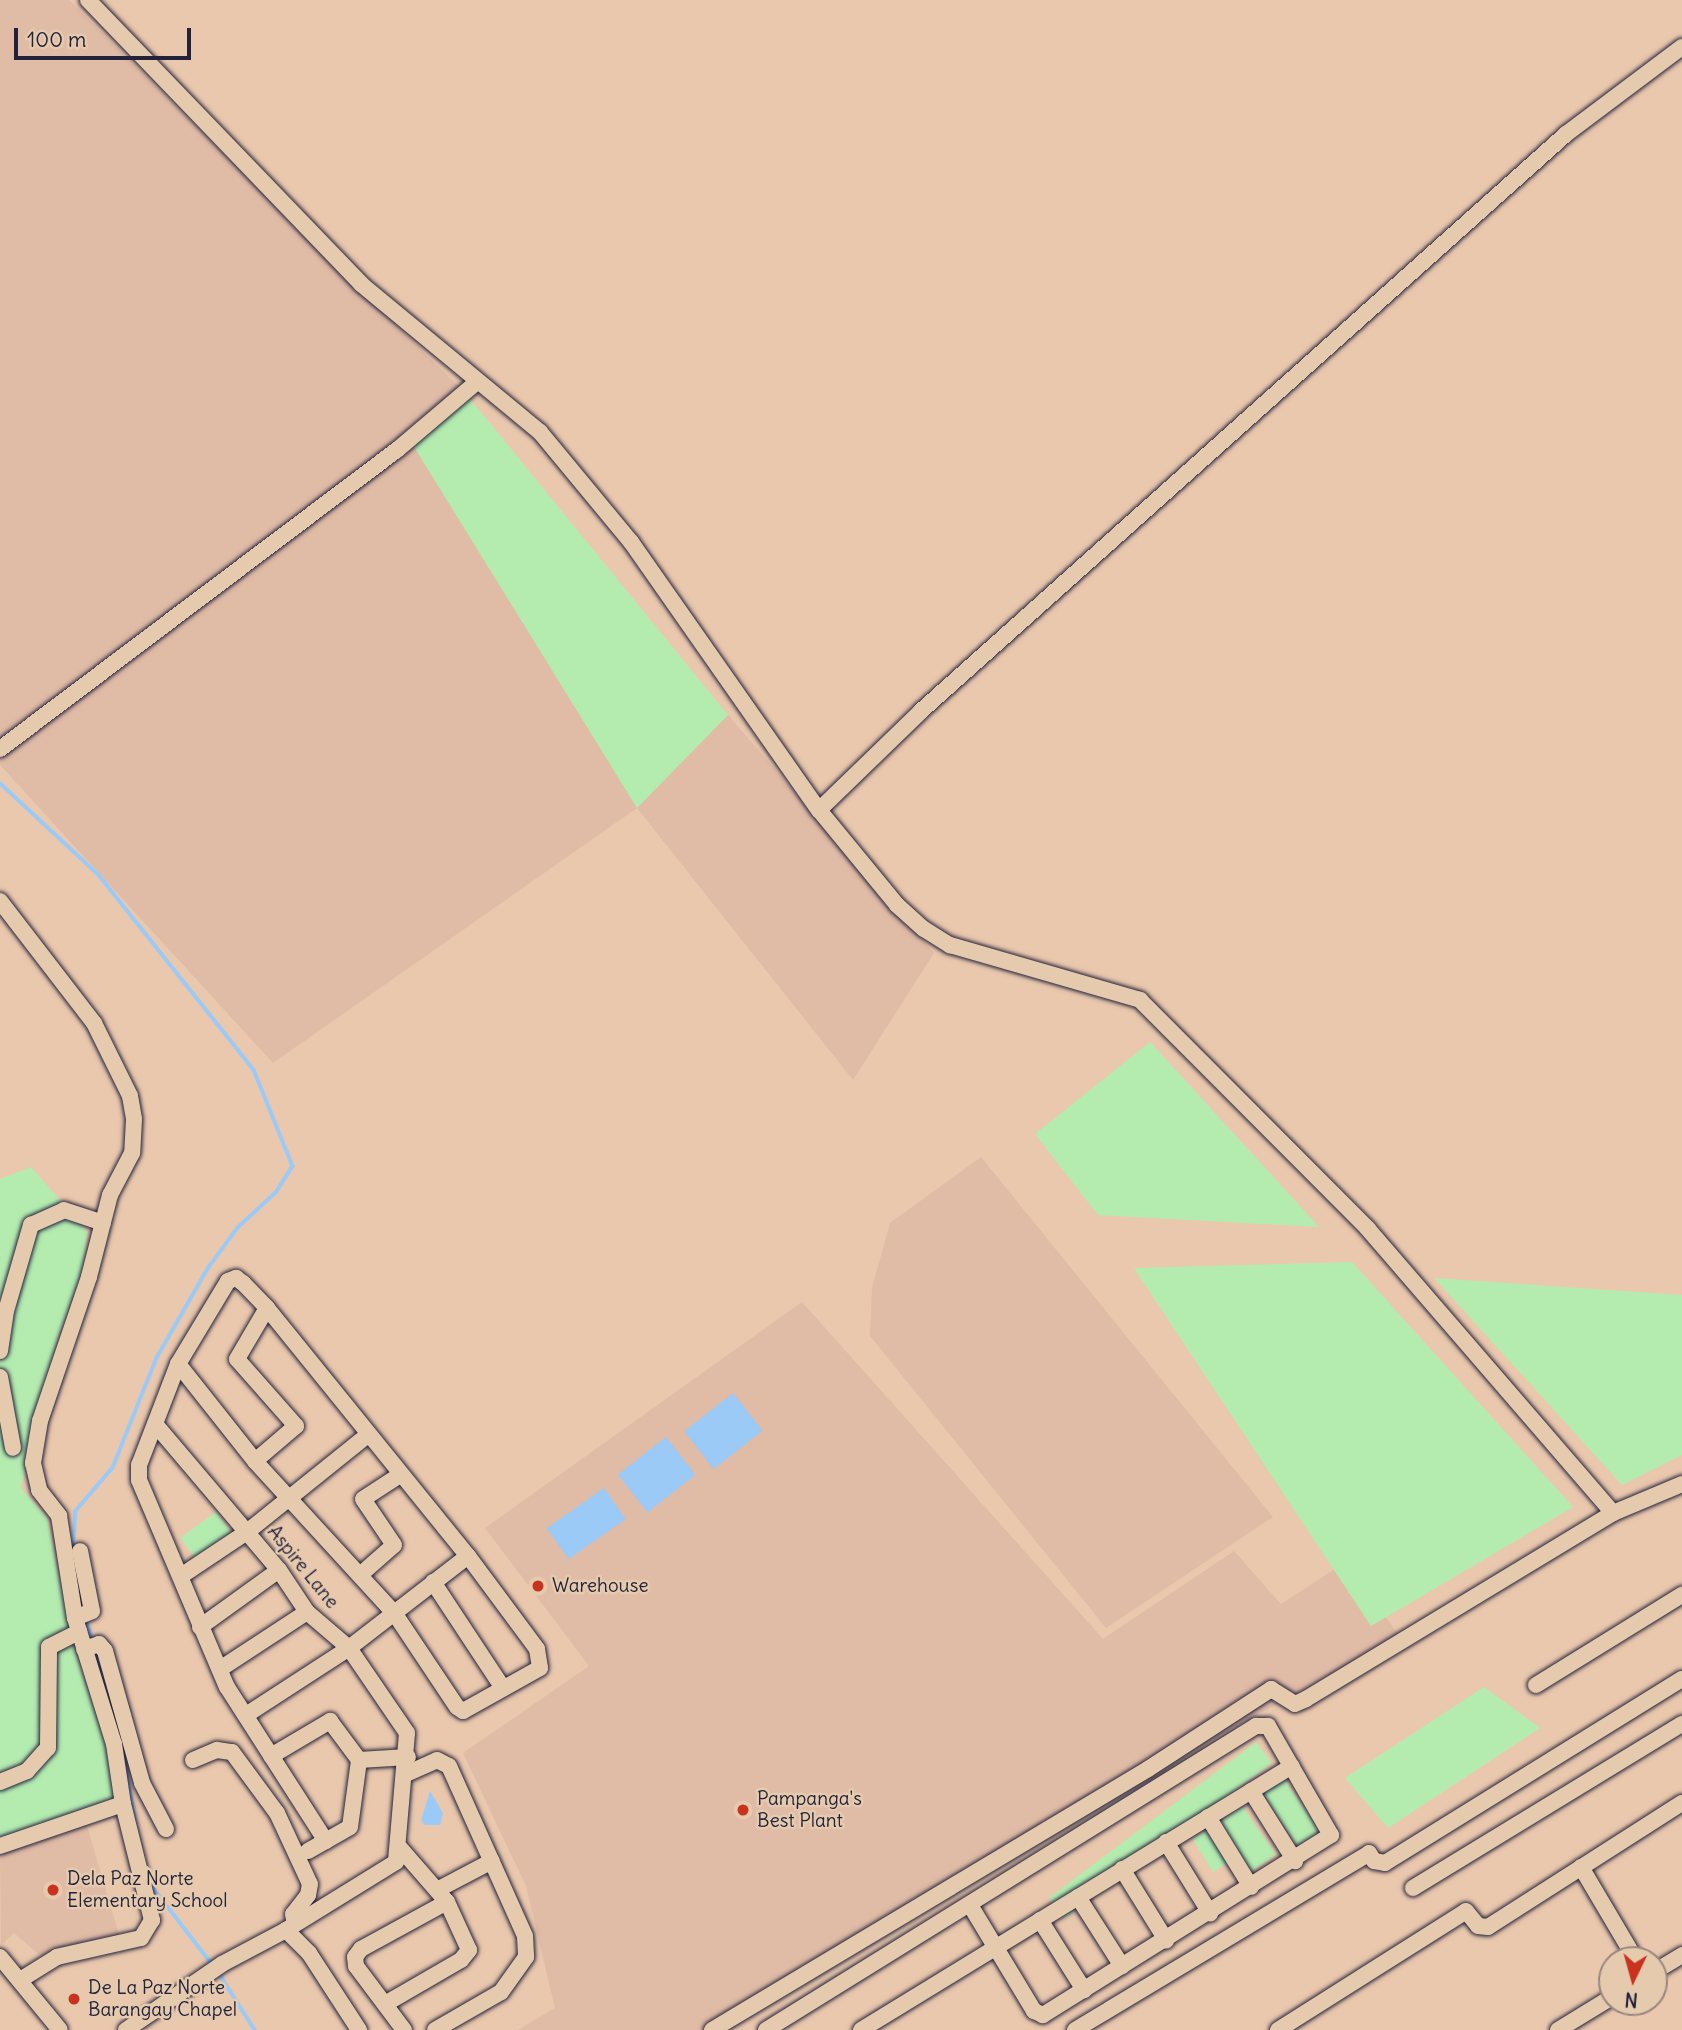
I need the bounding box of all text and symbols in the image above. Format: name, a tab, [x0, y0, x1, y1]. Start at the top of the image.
scale bar	[18, 14, 194, 58]
text: 100 m	[27, 26, 86, 53]
street label: Aspire Lane	[263, 1521, 343, 1613]
place label: Warehouse	[552, 1575, 649, 1597]
marker: Warehouse	[530, 1578, 546, 1594]
place label: Pampanga's Best Plant	[757, 1788, 862, 1832]
marker: Pampanga's Best Plant	[735, 1802, 751, 1818]
place label: Dela Paz Norte Elementary School	[67, 1868, 228, 1912]
marker: Dela Paz Norte Elementary School	[45, 1882, 61, 1898]
north arrow	[1598, 1946, 1668, 2016]
place label: De La Paz Norte Barangay Chapel	[88, 1977, 237, 2021]
text: N	[1624, 1987, 1639, 2012]
marker: De La Paz Norte Barangay Chapel	[66, 1991, 82, 2007]

